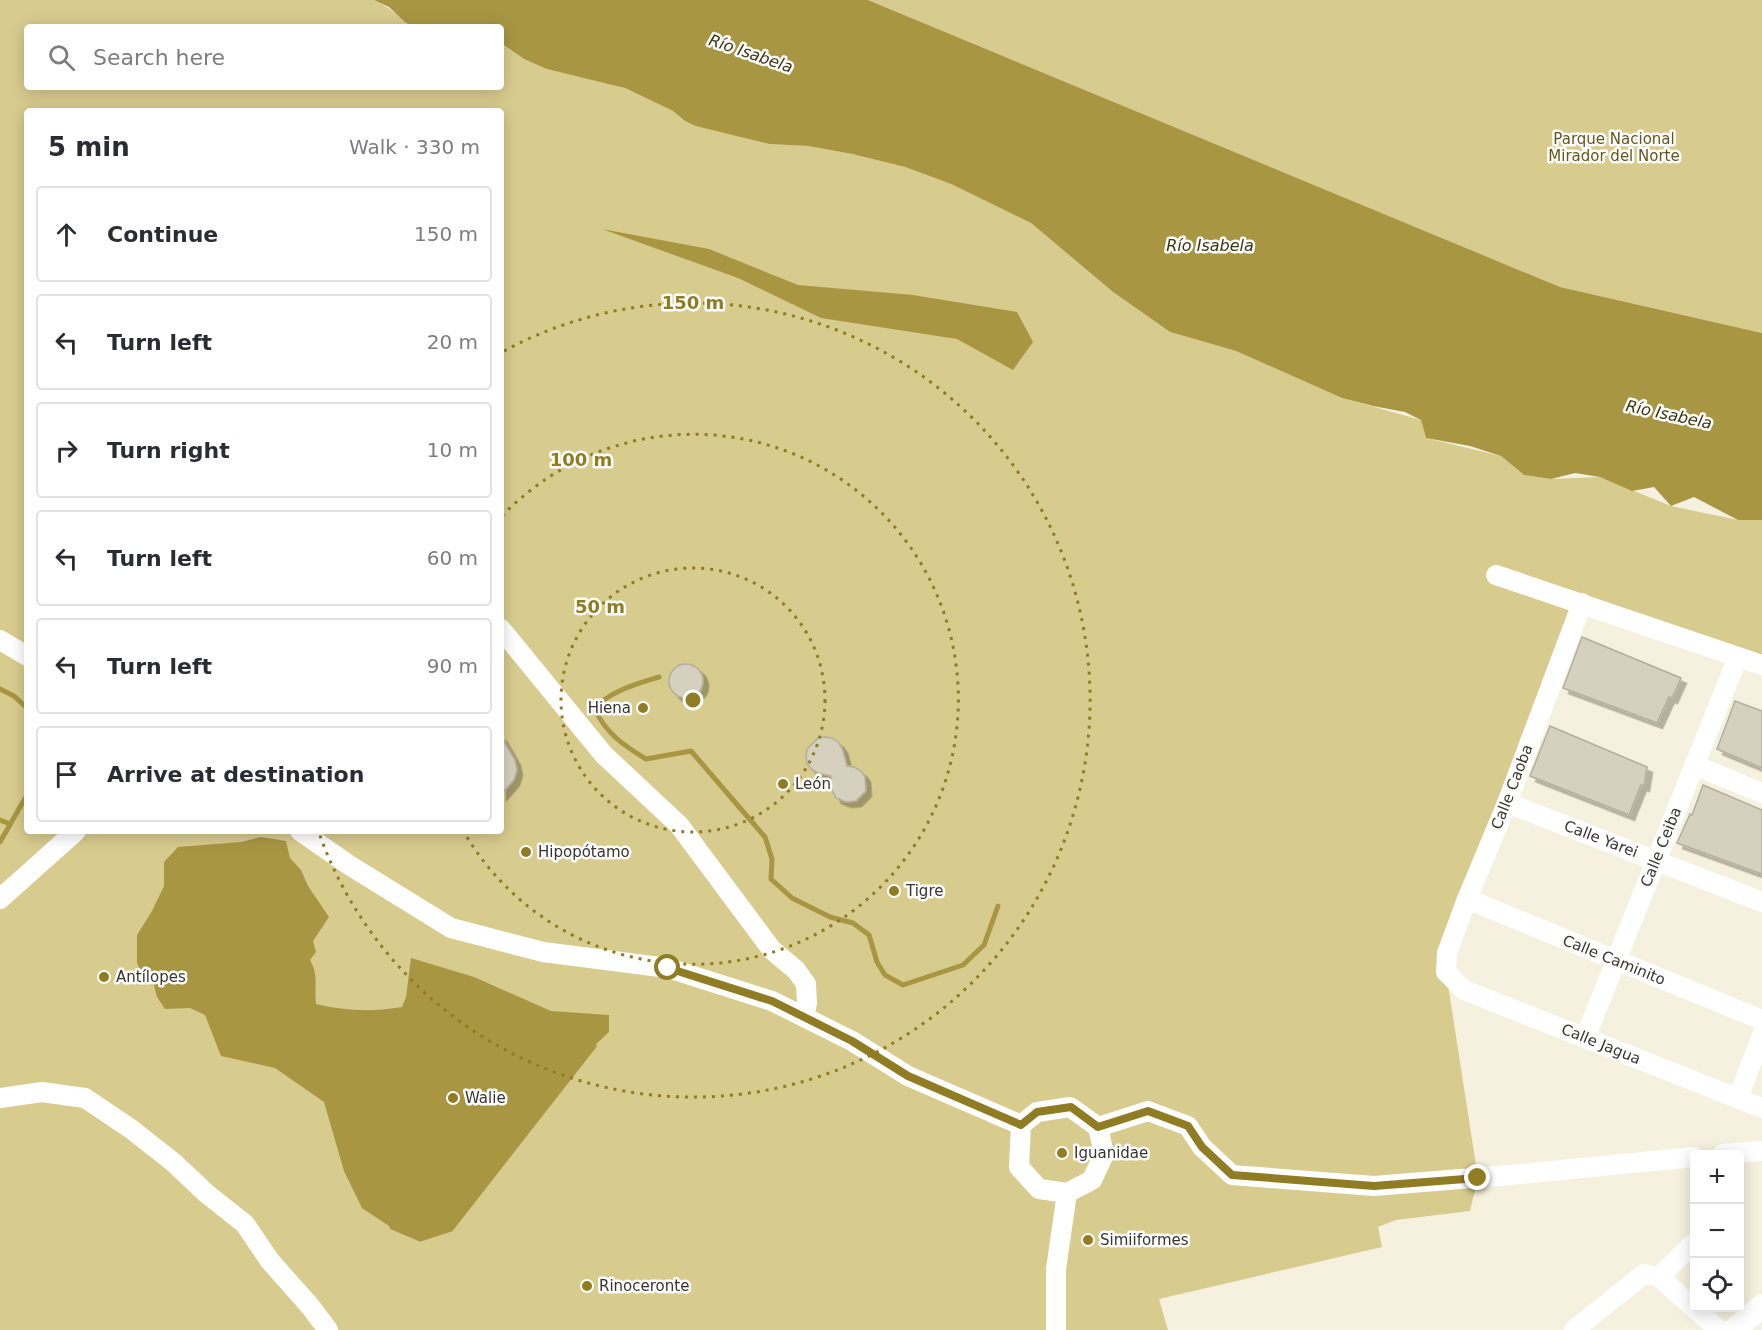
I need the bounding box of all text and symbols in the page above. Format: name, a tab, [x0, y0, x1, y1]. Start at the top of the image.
search box	[24, 24, 504, 90]
water label: Río Isabela	[706, 30, 795, 77]
icon: search	[45, 41, 78, 74]
text: Search here	[93, 45, 225, 70]
park label: Parque Nacional Mirador del Norte	[1548, 130, 1680, 165]
text: 5 min	[48, 132, 130, 162]
text: Walk · 330 m	[349, 135, 480, 159]
icon: ahead	[50, 218, 83, 251]
text: Continue	[107, 222, 218, 247]
text: 150 m	[414, 222, 478, 246]
water label: Río Isabela	[1166, 236, 1254, 255]
text: 150 m	[662, 292, 724, 313]
icon: left	[50, 326, 83, 359]
text: Turn left	[107, 330, 212, 355]
text: 20 m	[427, 330, 478, 354]
water label: Río Isabela	[1624, 396, 1714, 433]
icon: right	[50, 434, 83, 467]
text: Turn right	[107, 438, 230, 463]
text: 10 m	[427, 438, 478, 462]
text: 100 m	[550, 449, 612, 470]
icon: left	[50, 542, 83, 575]
text: Turn left	[107, 546, 212, 571]
text: 60 m	[427, 546, 478, 570]
text: 50 m	[575, 596, 625, 617]
icon: left	[50, 650, 83, 683]
text: Turn left	[107, 654, 212, 679]
text: 90 m	[427, 654, 478, 678]
centre of rings	[683, 690, 703, 710]
place label: Hiena	[588, 699, 631, 717]
marker: Hiena	[636, 701, 650, 715]
street label: Calle Caoba	[1488, 742, 1536, 832]
icon: arrive	[50, 758, 83, 791]
text: Arrive at destination	[107, 762, 364, 787]
place label: León	[795, 775, 831, 793]
marker: León	[776, 777, 790, 791]
street label: Calle Ceiba	[1637, 804, 1685, 890]
street label: Calle Yarei	[1562, 817, 1640, 861]
place label: Hipopótamo	[538, 843, 630, 861]
marker: Hipopótamo	[519, 845, 533, 859]
place label: Tigre	[905, 882, 943, 900]
marker: Tigre	[887, 884, 901, 898]
street label: Calle Caminito	[1560, 931, 1668, 989]
route start	[654, 954, 680, 980]
place label: Antílopes	[116, 968, 186, 986]
marker: Antílopes	[97, 970, 111, 984]
street label: Calle Jagua	[1559, 1020, 1643, 1068]
place label: Walie	[465, 1089, 506, 1107]
marker: Walie	[446, 1091, 460, 1105]
place label: Iguanidae	[1074, 1144, 1148, 1162]
marker: Iguanidae	[1055, 1146, 1069, 1160]
map controls	[1690, 1150, 1744, 1312]
button: +	[1690, 1150, 1744, 1204]
route end	[1464, 1164, 1490, 1190]
button: −	[1690, 1204, 1744, 1258]
place label: Simiiformes	[1100, 1231, 1189, 1249]
marker: Simiiformes	[1081, 1233, 1095, 1247]
button: locate	[1690, 1258, 1744, 1312]
place label: Rinoceronte	[599, 1277, 689, 1295]
marker: Rinoceronte	[580, 1279, 594, 1293]

